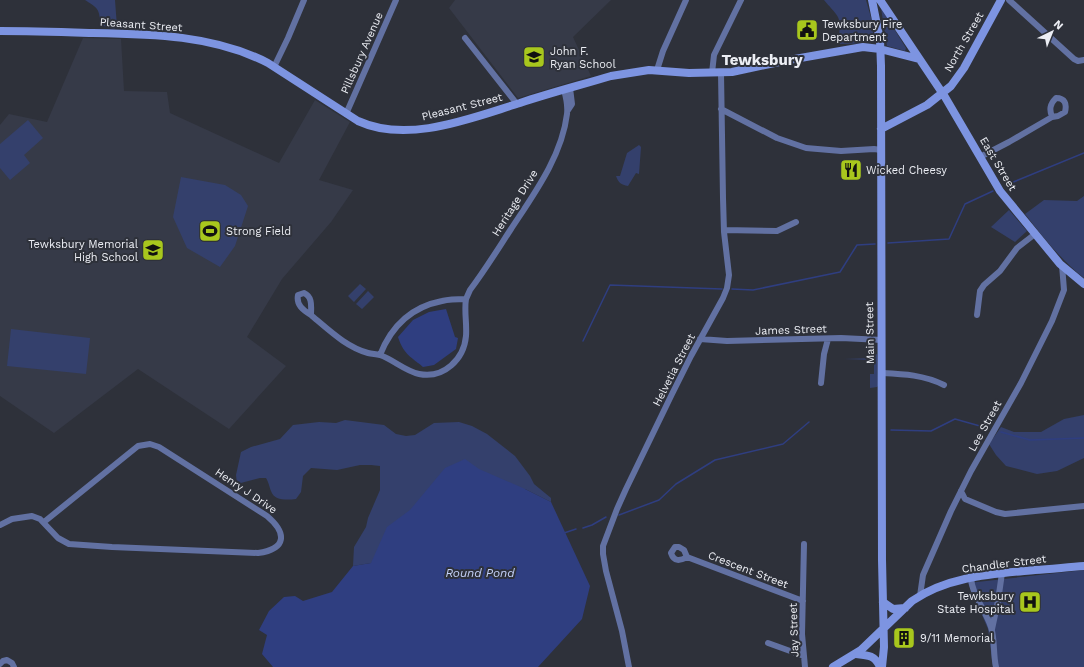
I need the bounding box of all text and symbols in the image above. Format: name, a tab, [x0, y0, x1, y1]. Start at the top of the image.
street label: North Street	[942, 9, 987, 74]
street label: Pillsbury Avenue	[338, 10, 386, 96]
north arrow	[1032, 12, 1072, 52]
street label: Pleasant Street	[99, 16, 183, 34]
public building icon: Tewksbury Fire Department	[794, 17, 820, 43]
place label: Tewksbury Fire Department	[822, 18, 902, 44]
text: N	[1051, 18, 1066, 33]
school or university icon: John F. Ryan School	[521, 44, 547, 70]
place label: John F. Ryan School	[550, 45, 616, 71]
district label: Tewksbury	[721, 51, 803, 69]
street label: Pleasant Street	[420, 91, 504, 123]
street label: East Street	[977, 135, 1019, 194]
restaurant icon: Wicked Cheesy	[838, 157, 864, 183]
place label: Wicked Cheesy	[866, 164, 947, 177]
street label: Heritage Drive	[489, 167, 541, 239]
sports icon: Strong Field	[197, 218, 223, 244]
place label: Strong Field	[226, 225, 291, 238]
school or university icon: Tewksbury Memorial High School	[140, 237, 166, 263]
place label: Tewksbury Memorial High School	[28, 238, 139, 264]
street label: Main Street	[863, 301, 877, 364]
street label: James Street	[755, 322, 827, 338]
street label: Helvetia Street	[650, 331, 698, 408]
street label: Lee Street	[966, 398, 1004, 454]
street label: Henry J Drive	[213, 466, 279, 516]
street label: Crescent Street	[706, 549, 790, 591]
street label: Chandler Street	[961, 552, 1047, 576]
water label: Round Pond	[445, 566, 515, 580]
hospital icon: Tewksbury State Hospital	[1017, 589, 1043, 615]
place label: Tewksbury State Hospital	[937, 590, 1015, 616]
street label: Jay Street	[787, 602, 801, 657]
building icon: 9/11 Memorial	[891, 625, 917, 651]
place label: 9/11 Memorial	[920, 632, 994, 645]

